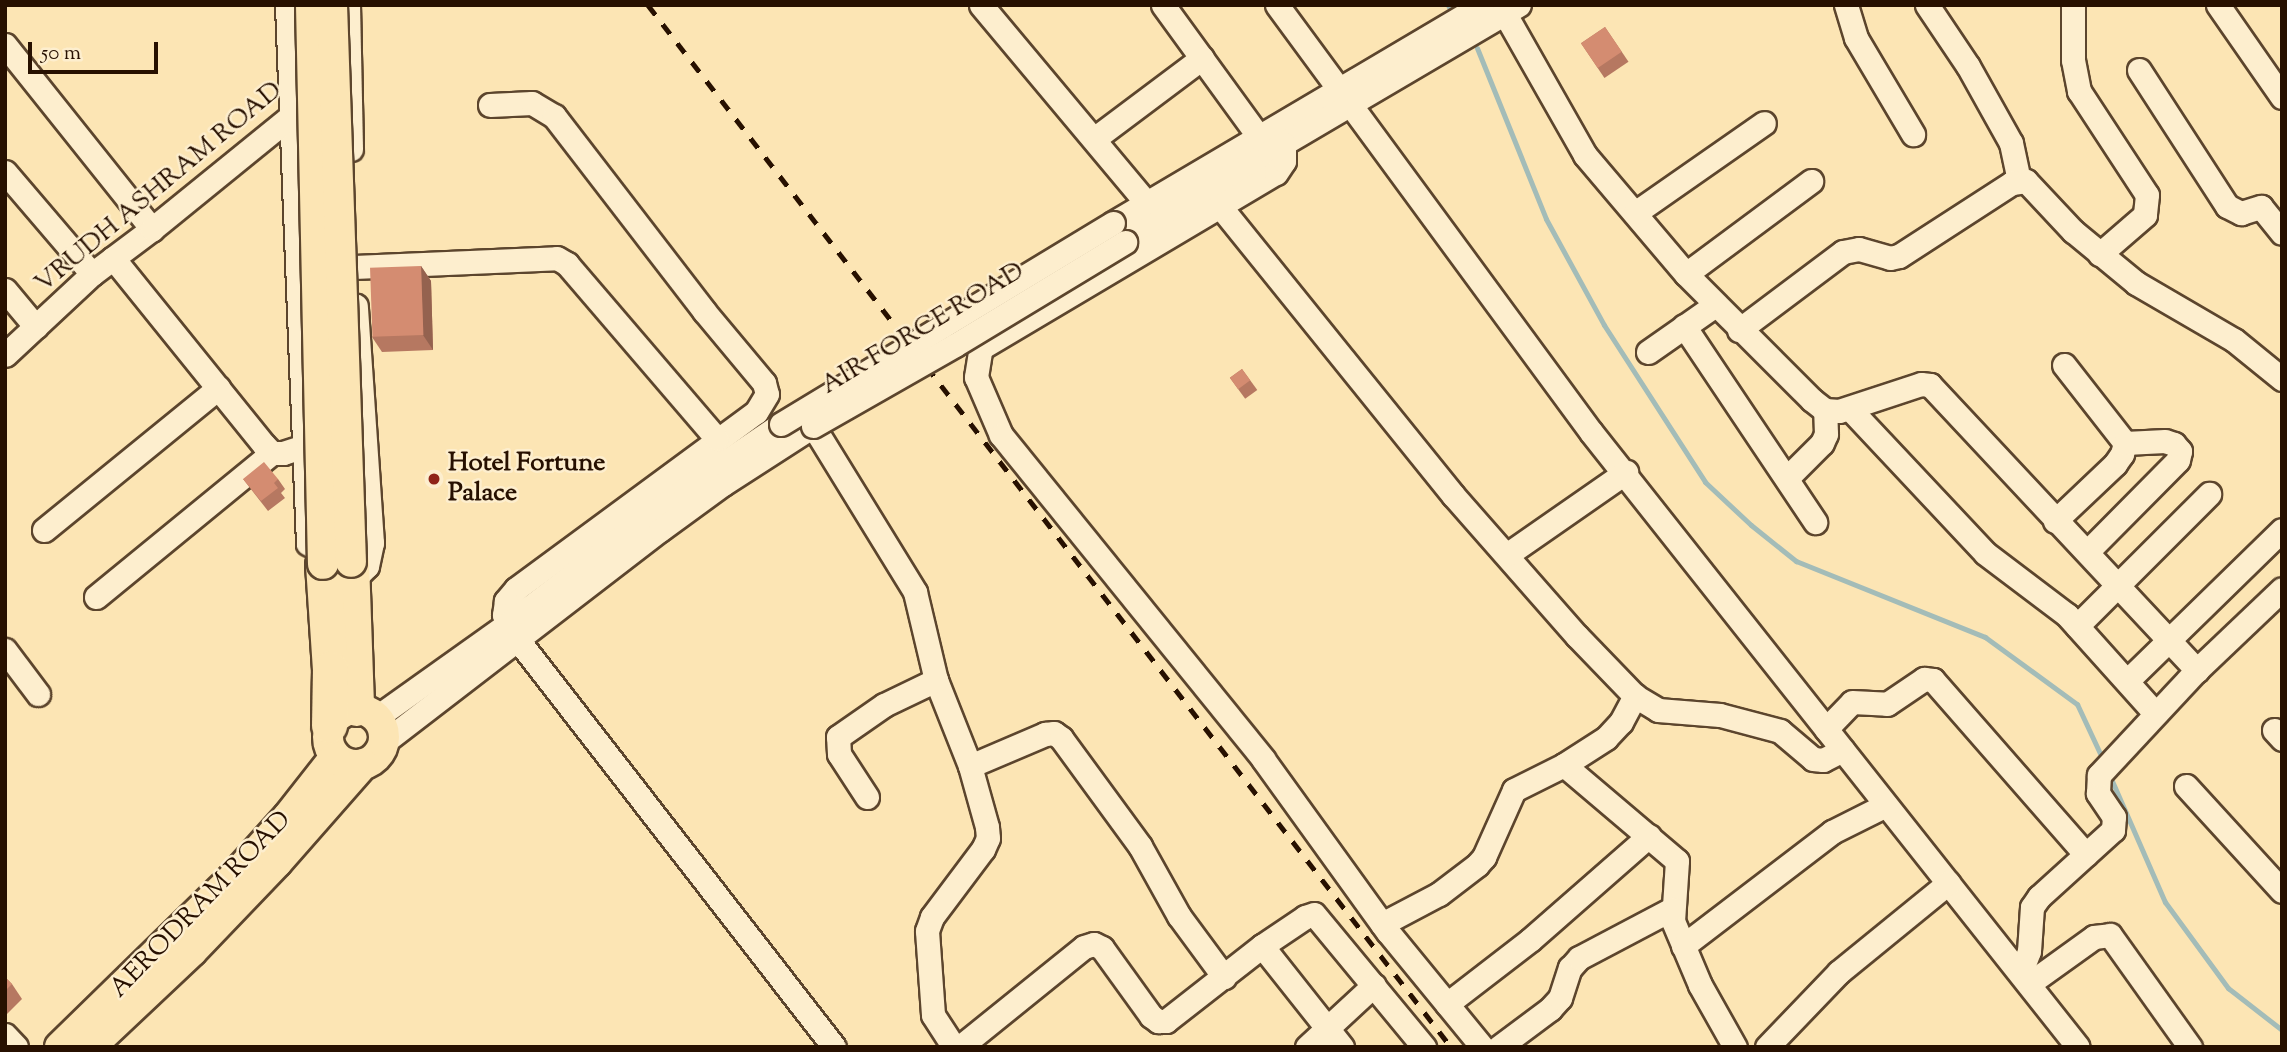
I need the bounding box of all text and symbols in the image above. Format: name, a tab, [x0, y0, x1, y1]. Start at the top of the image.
scale bar	[32, 28, 161, 72]
text: 50 m	[41, 39, 81, 69]
street label: VRUDH ASHRAM ROAD	[29, 76, 289, 300]
street label: AIR FORCE ROAD	[816, 256, 1030, 402]
place label: Hotel Fortune Palace	[448, 448, 605, 510]
marker: Hotel Fortune Palace	[426, 471, 442, 487]
street label: AERODRAM ROAD	[104, 805, 298, 1005]

